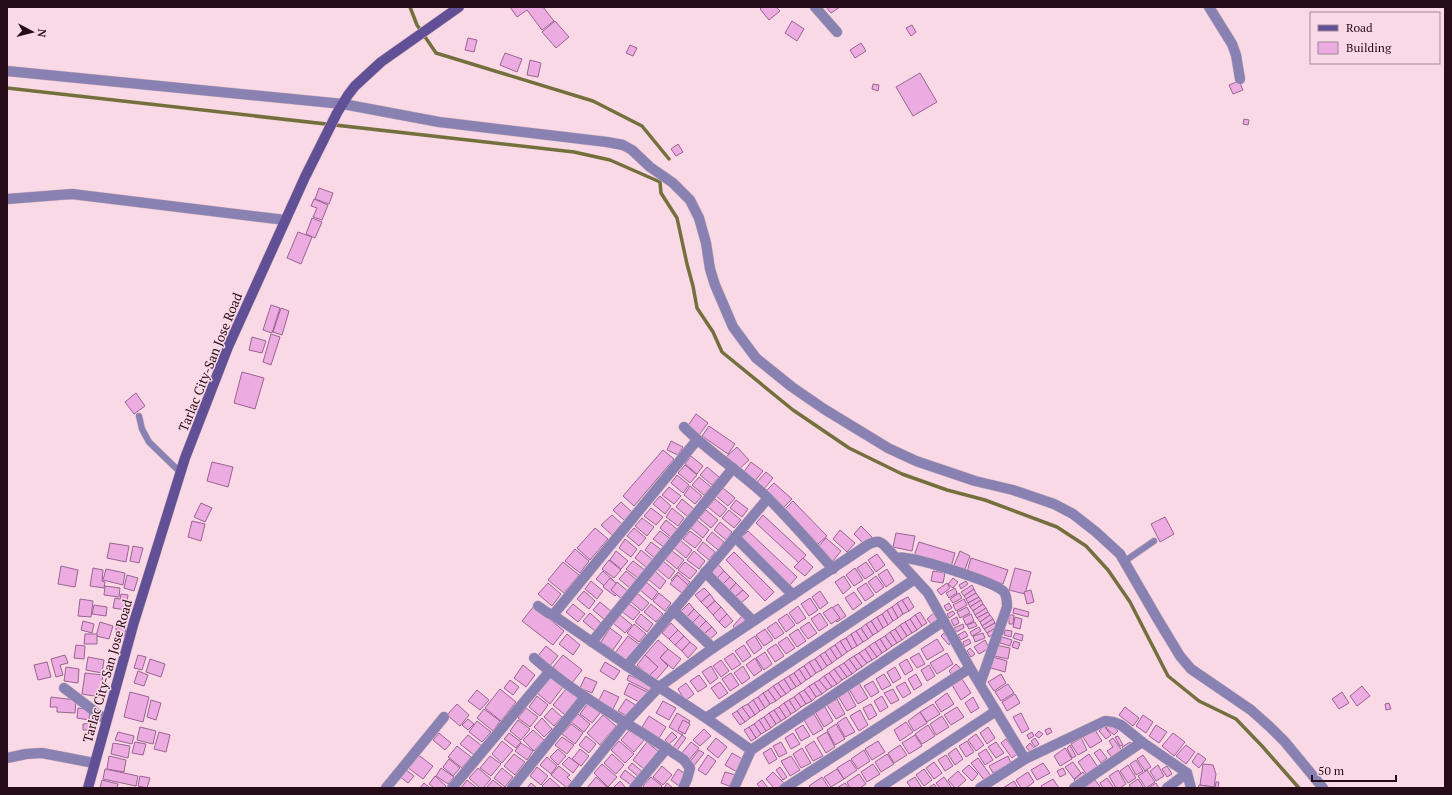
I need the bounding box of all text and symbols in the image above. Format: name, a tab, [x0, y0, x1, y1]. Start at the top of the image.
north arrow	[12, 12, 52, 52]
legend	[1310, 12, 1440, 64]
text: Road	[1346, 20, 1373, 35]
text: N	[34, 28, 49, 39]
text: Building	[1346, 40, 1392, 55]
street label: Tarlac City-San Jose Road	[174, 290, 246, 434]
street label: Tarlac City-San Jose Road	[78, 597, 136, 745]
scale bar	[1312, 757, 1396, 783]
text: 50 m	[1318, 763, 1345, 778]

